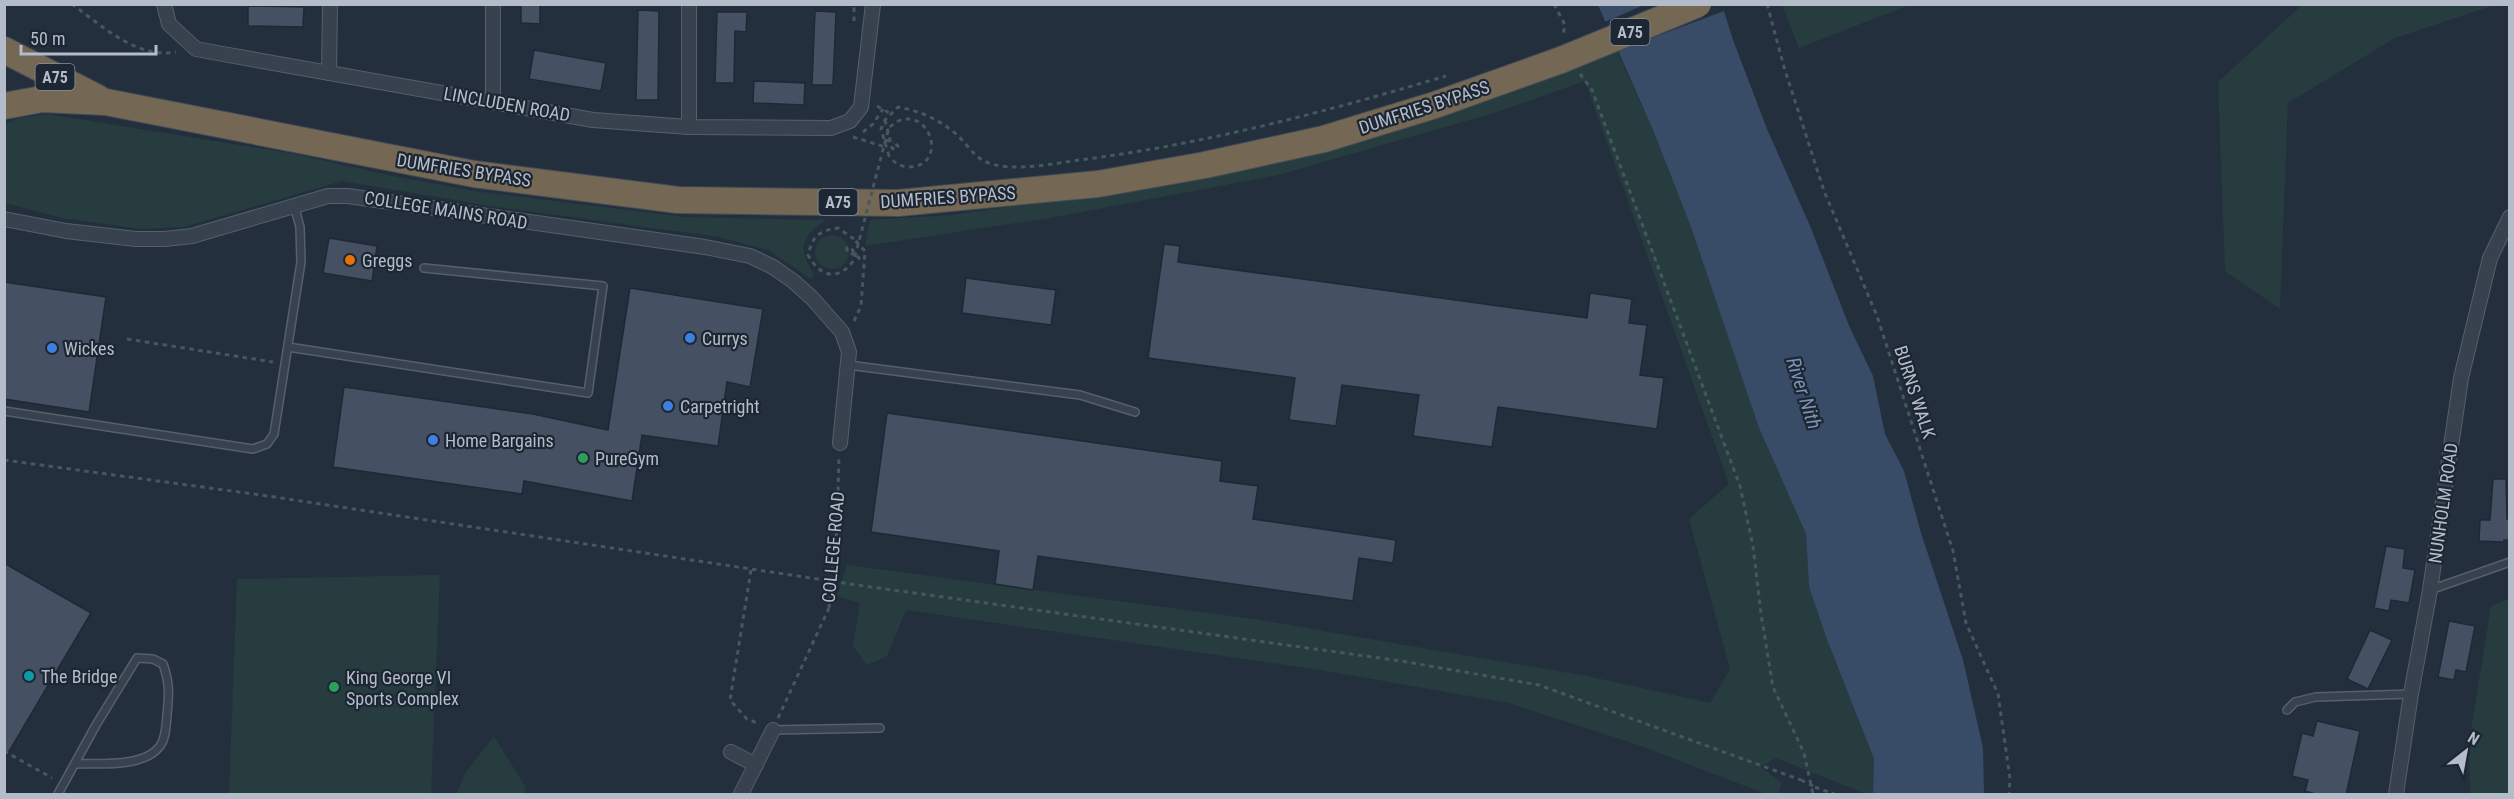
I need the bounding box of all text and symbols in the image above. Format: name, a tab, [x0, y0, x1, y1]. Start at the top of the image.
scale bar	[21, 18, 156, 56]
road number: A75	[1610, 19, 1650, 45]
text: 50 m	[30, 28, 65, 49]
road number: A75	[36, 64, 74, 90]
street label: DUMFRIES BYPASS	[1356, 76, 1492, 138]
street label: LINCLUDEN ROAD	[442, 83, 572, 125]
street label: DUMFRIES BYPASS	[395, 149, 533, 191]
street label: DUMFRIES BYPASS	[880, 182, 1016, 212]
street label: COLLEGE MAINS ROAD	[363, 187, 529, 233]
road number: A75	[818, 189, 858, 215]
place label: Greggs	[362, 250, 412, 271]
marker: Greggs	[343, 253, 357, 267]
place label: Currys	[702, 328, 748, 349]
marker: Currys	[683, 331, 697, 345]
place label: Wickes	[64, 338, 115, 359]
marker: Wickes	[45, 341, 59, 355]
street label: BURNS WALK	[1890, 343, 1940, 441]
water label: River Nith	[1781, 354, 1827, 432]
place label: Carpetright	[680, 396, 759, 417]
marker: Carpetright	[661, 399, 675, 413]
place label: Home Bargains	[445, 430, 554, 451]
marker: Home Bargains	[426, 433, 440, 447]
street label: NUNHOLM ROAD	[2424, 441, 2462, 565]
place label: PureGym	[595, 448, 659, 469]
marker: PureGym	[576, 451, 590, 465]
street label: COLLEGE ROAD	[818, 490, 848, 604]
place label: The Bridge	[41, 666, 117, 687]
place label: King George VI Sports Complex	[346, 667, 459, 709]
marker: The Bridge	[22, 669, 36, 683]
marker: King George VI Sports Complex	[327, 680, 341, 694]
north arrow	[2436, 721, 2496, 781]
text: N	[2464, 728, 2483, 749]

